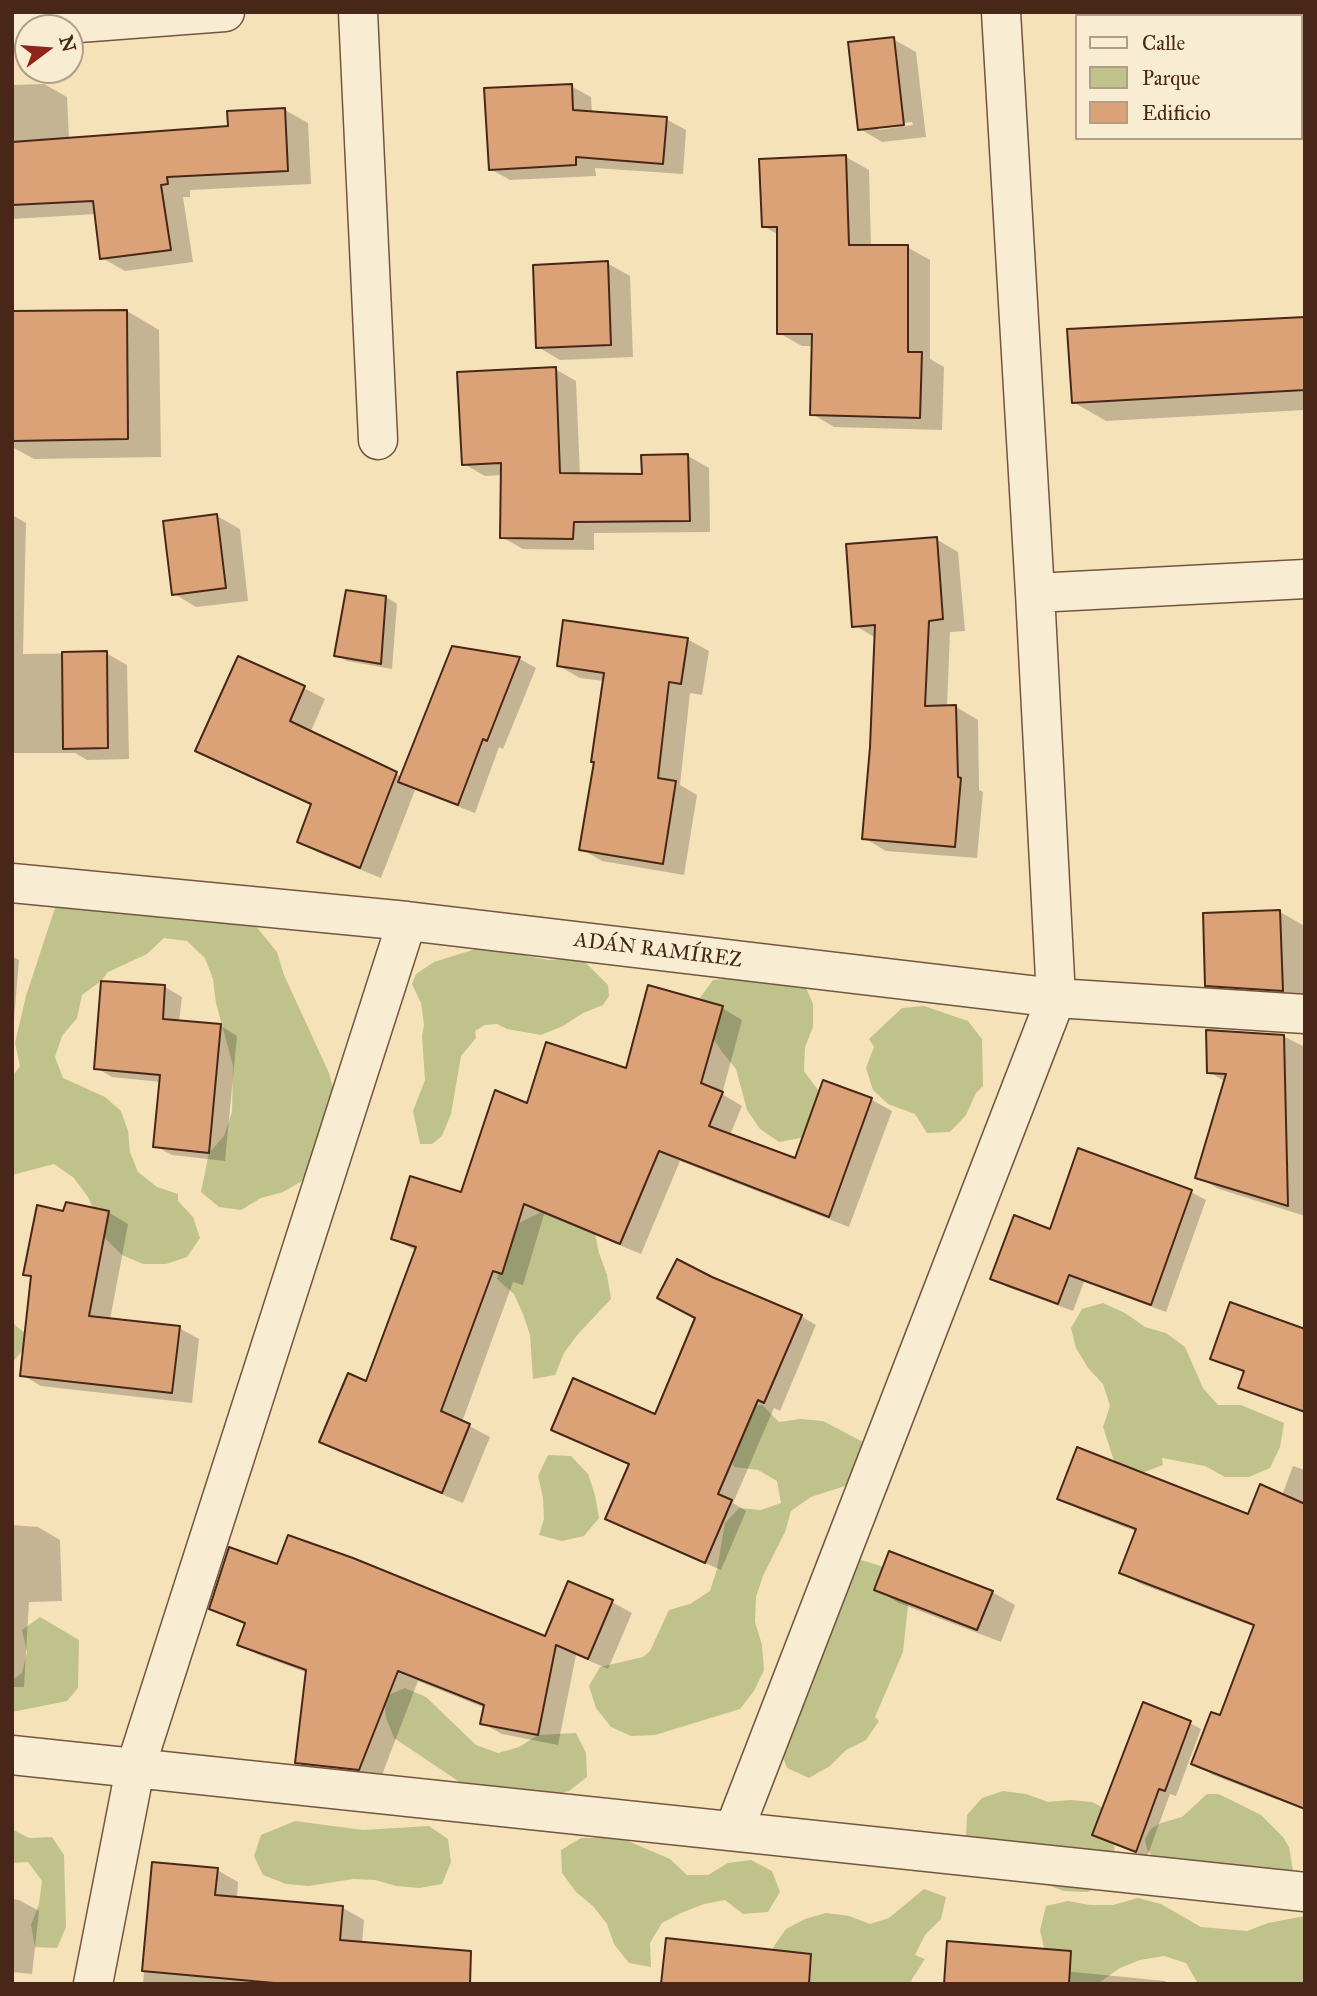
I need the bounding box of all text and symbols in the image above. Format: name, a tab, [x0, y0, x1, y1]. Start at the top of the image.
north arrow	[14, 14, 84, 84]
legend	[1076, 14, 1303, 140]
text: Calle	[1142, 30, 1185, 56]
text: N	[54, 33, 81, 55]
text: Parque	[1142, 65, 1200, 91]
text: Edificio	[1142, 100, 1211, 126]
street label: ADÁN RAMÍREZ	[572, 928, 744, 974]

